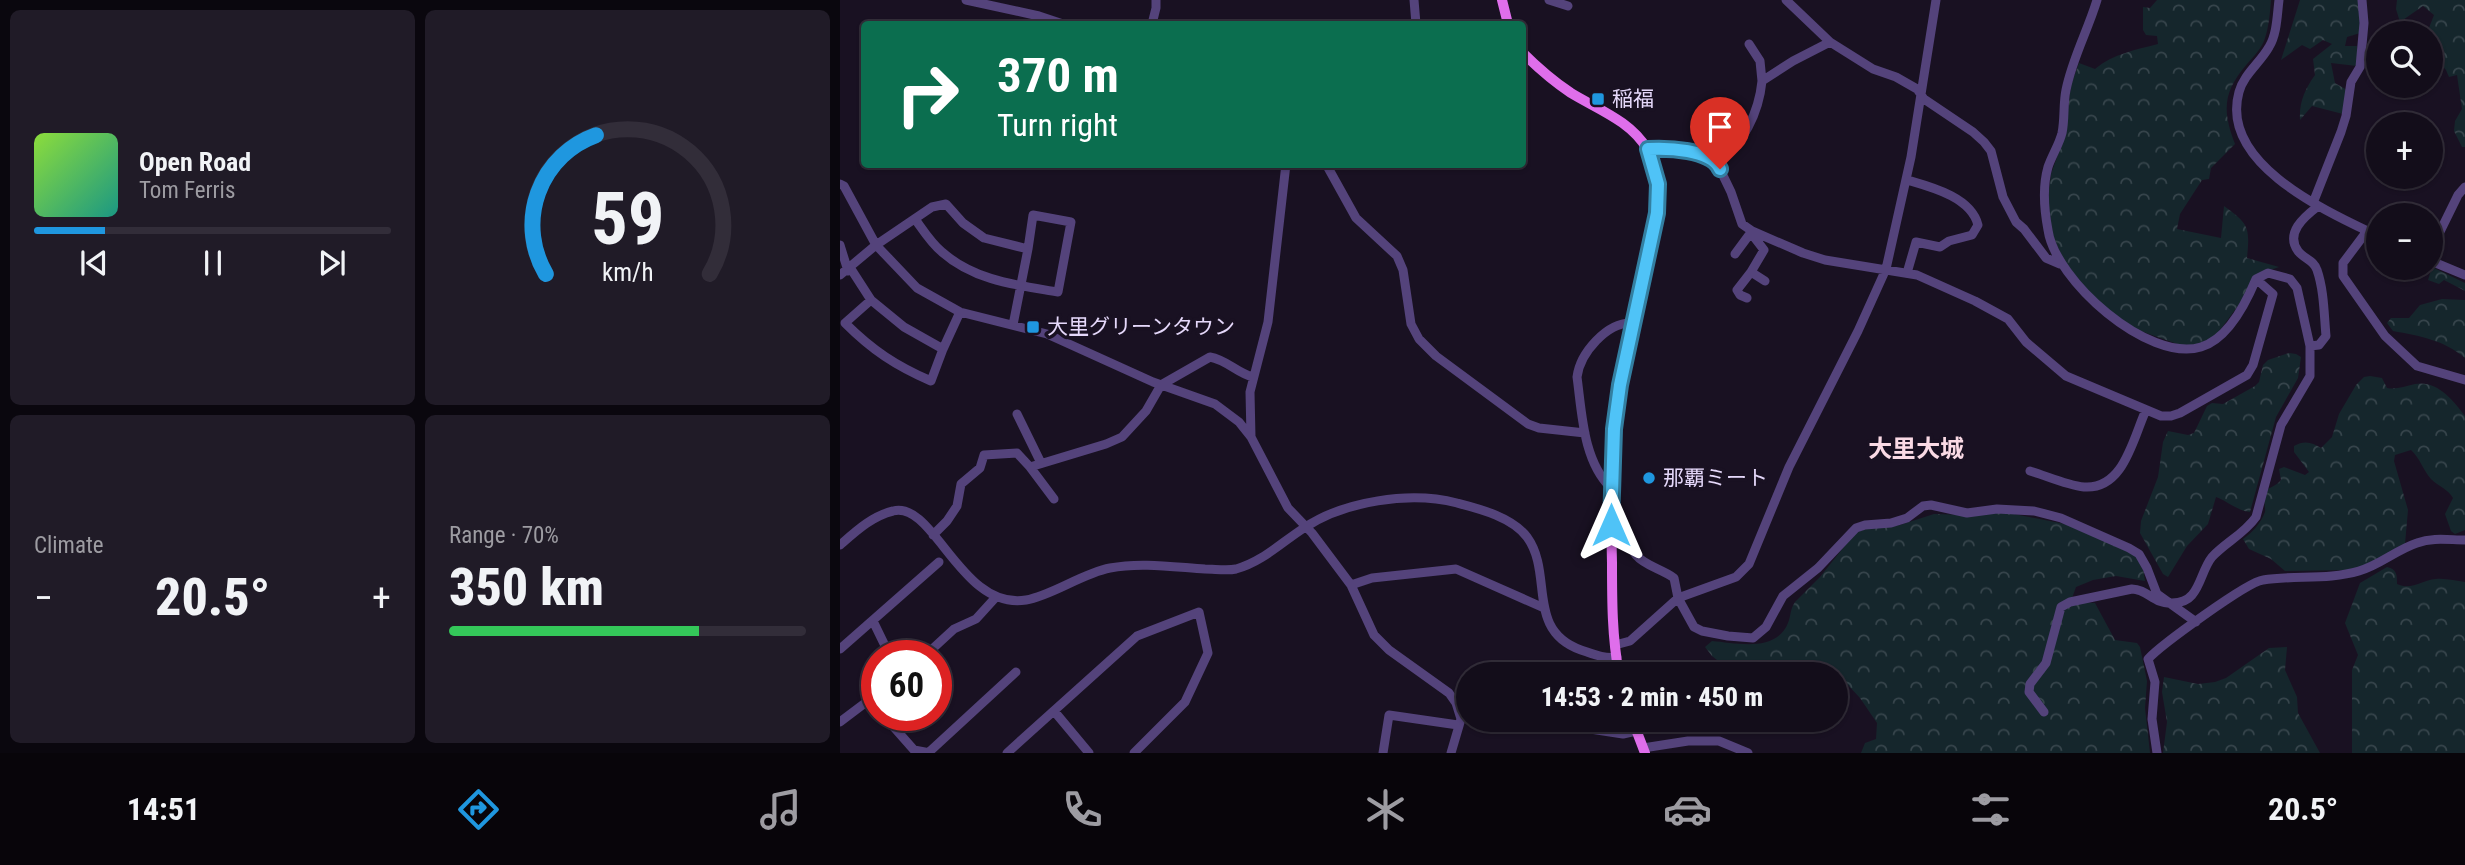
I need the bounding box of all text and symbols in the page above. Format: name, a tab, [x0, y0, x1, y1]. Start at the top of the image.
map controls	[2366, 21, 2443, 280]
button: search	[2366, 21, 2443, 98]
text: 370 m	[997, 47, 1119, 104]
icon: right	[882, 49, 973, 140]
place label: 稲福	[1612, 87, 1654, 111]
marker: 稲福	[1590, 91, 1606, 107]
pin	[1690, 97, 1750, 169]
text: Turn right	[997, 106, 1118, 144]
icon: arrive	[1701, 108, 1739, 146]
button: +	[2366, 112, 2443, 189]
text: Open Road	[139, 147, 251, 177]
text: 59	[591, 176, 664, 262]
text: Tom Ferris	[139, 177, 235, 204]
button: −	[2366, 203, 2443, 280]
icon: previous	[75, 244, 113, 282]
icon: pause	[194, 244, 232, 282]
icon: next	[313, 244, 351, 282]
text: km/h	[602, 258, 653, 287]
place label: 大里グリーンタウン	[1047, 315, 1235, 339]
marker: 大里グリーンタウン	[1025, 319, 1041, 335]
district label: 大里大城	[1868, 435, 1964, 463]
place label: 那覇ミート	[1663, 466, 1768, 490]
marker: 那覇ミート	[1641, 470, 1657, 486]
position arrow	[1574, 488, 1648, 562]
text: Range · 70%	[449, 522, 559, 549]
text: Climate	[34, 532, 104, 559]
text: 350 km	[449, 557, 604, 618]
text: 20.5°	[155, 567, 270, 628]
text: −	[34, 576, 53, 620]
text: +	[372, 576, 391, 620]
speed limit sign: 60	[861, 640, 952, 731]
text: 14:53 · 2 min · 450 m	[1541, 682, 1763, 712]
icon: directions	[454, 785, 503, 834]
icon: music	[756, 785, 805, 834]
icon: phone	[1058, 785, 1107, 834]
icon: climate	[1361, 785, 1410, 834]
icon: car	[1663, 785, 1712, 834]
icon: filters	[1966, 785, 2015, 834]
text: 14:51	[127, 790, 200, 828]
text: 20.5°	[2268, 790, 2338, 828]

